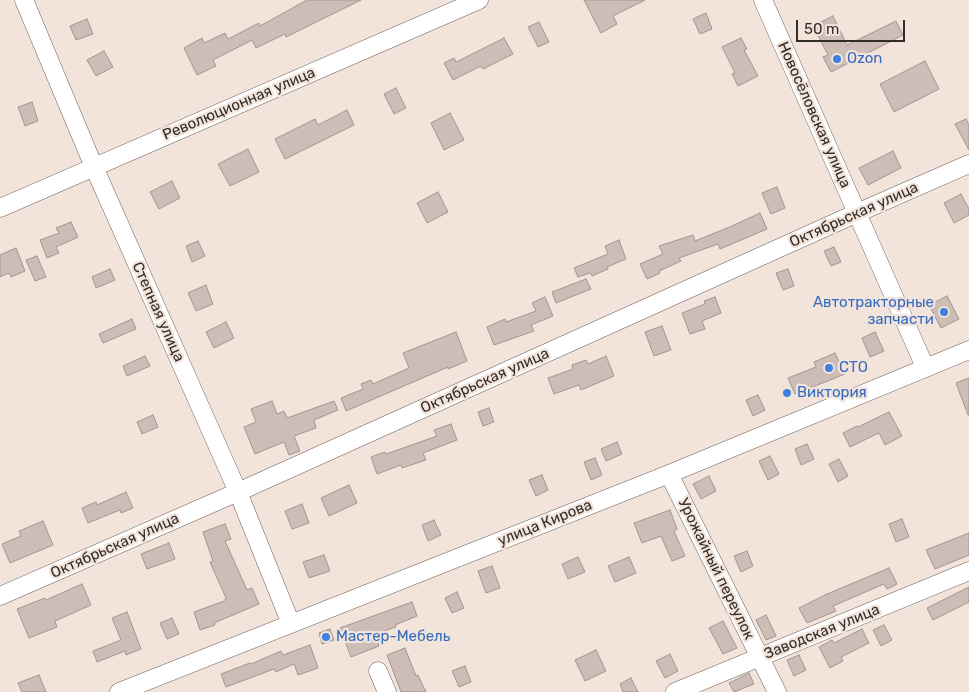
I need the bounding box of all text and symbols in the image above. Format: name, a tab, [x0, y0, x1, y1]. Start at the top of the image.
scale bar	[799, 10, 908, 42]
text: 50 m	[804, 20, 839, 38]
street label: Новосёловская улица	[774, 39, 854, 191]
place label: Ozon	[847, 50, 882, 68]
marker: Ozon	[831, 53, 843, 65]
street label: Революционная улица	[160, 64, 318, 144]
street label: Октябрьская улица	[787, 179, 921, 251]
street label: Степная улица	[128, 259, 188, 365]
place label: Автотракторные запчасти	[813, 294, 934, 329]
marker: Автотракторные запчасти	[938, 306, 950, 318]
street label: Октябрьская улица	[418, 345, 552, 417]
place label: СТО	[839, 359, 868, 377]
marker: СТО	[823, 362, 835, 374]
place label: Виктория	[797, 384, 867, 402]
marker: Виктория	[781, 387, 793, 399]
street label: Урожайный переулок	[674, 495, 758, 643]
street label: улица Кирова	[495, 496, 595, 550]
street label: Октябрьская улица	[48, 510, 182, 582]
street label: Заводская улица	[762, 601, 882, 663]
place label: Мастер-Мебель	[336, 628, 450, 646]
marker: Мастер-Мебель	[320, 631, 332, 643]

